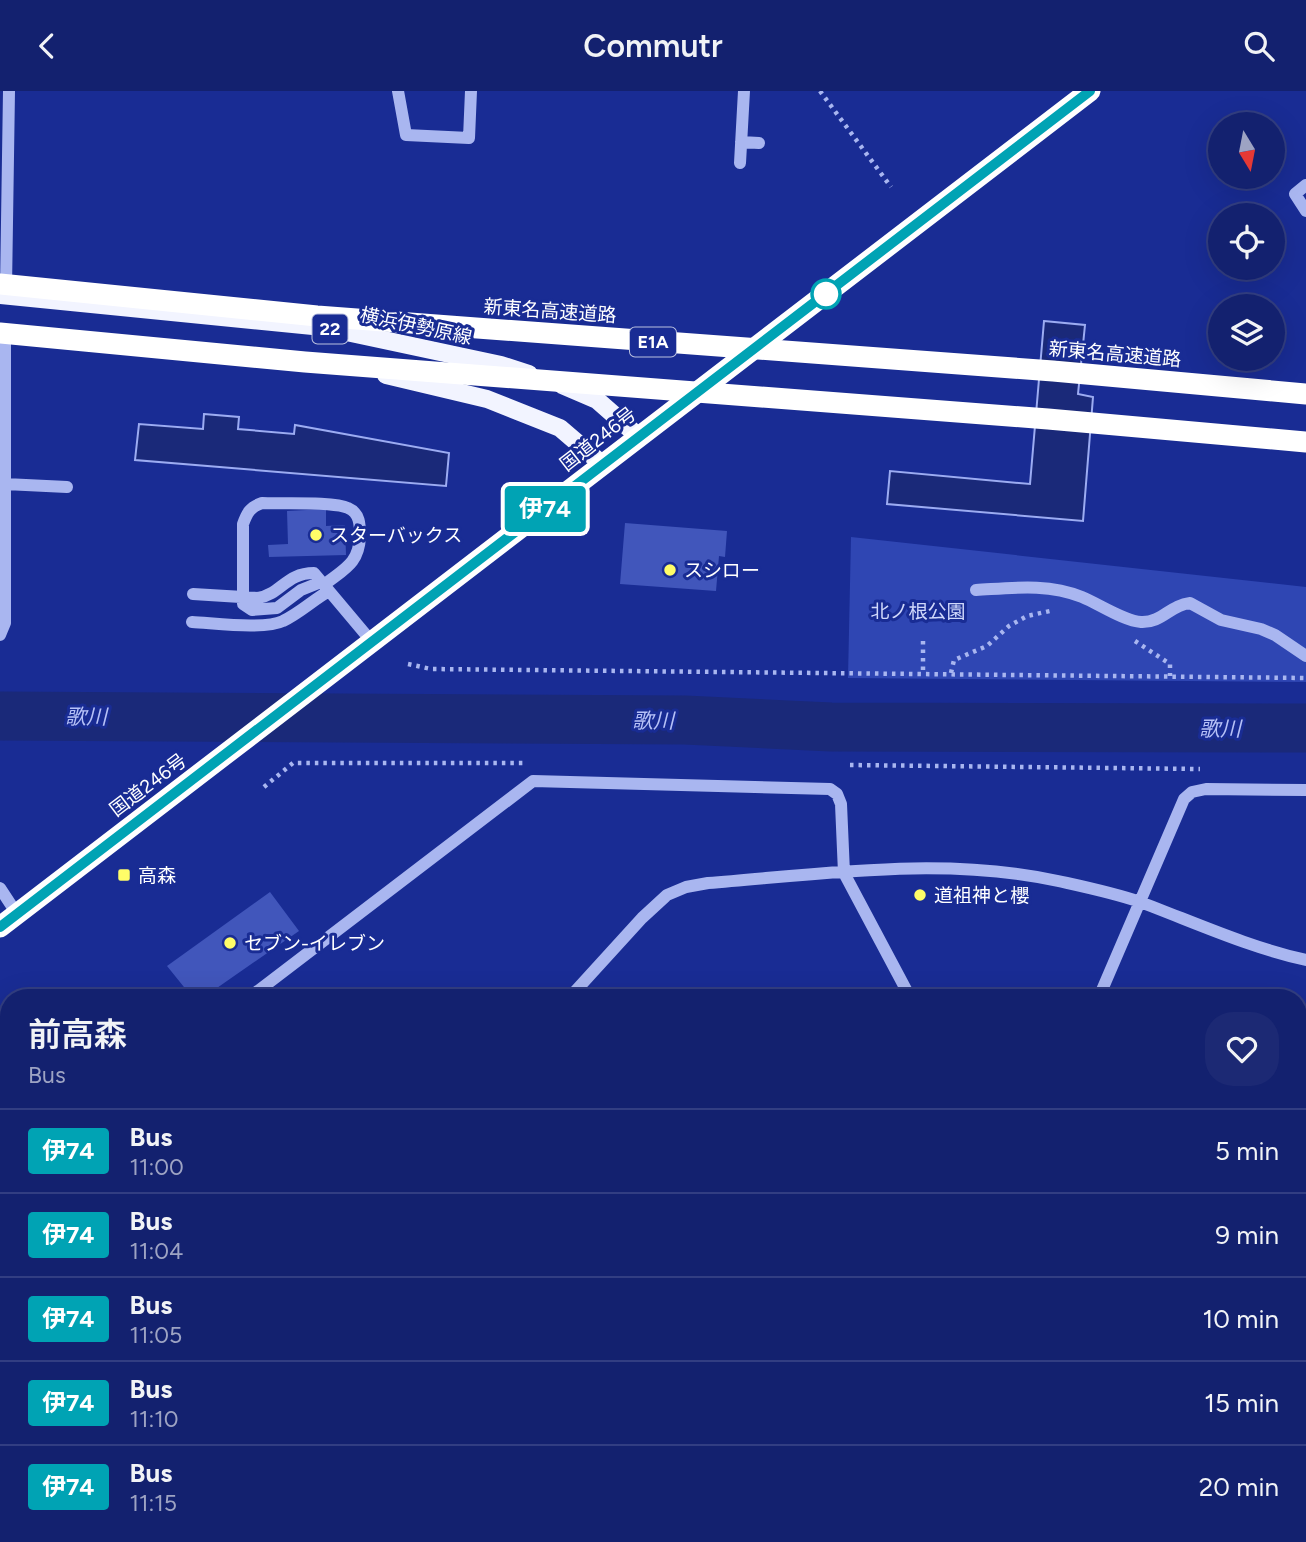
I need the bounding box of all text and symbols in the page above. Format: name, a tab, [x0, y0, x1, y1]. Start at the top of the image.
icon: back	[28, 27, 66, 65]
text: Commutr	[583, 27, 723, 65]
icon: search	[1240, 27, 1278, 65]
north arrow	[1208, 112, 1284, 189]
map controls	[1208, 112, 1285, 371]
button: locate	[1208, 203, 1285, 280]
unlabelled marker	[811, 279, 841, 309]
button: layers	[1208, 294, 1285, 371]
street label: 新東名高速道路	[483, 295, 617, 327]
street label: 横浜伊勢原線	[358, 303, 474, 349]
road number: 22	[312, 315, 348, 343]
road number: E1A	[630, 327, 676, 356]
street label: 新東名高速道路	[1048, 337, 1182, 371]
street label: 国道246号	[555, 402, 641, 476]
line badge: 伊74	[505, 486, 585, 532]
text: 伊74	[519, 494, 571, 523]
place label: スターバックス	[330, 524, 462, 547]
marker: スターバックス	[308, 527, 324, 543]
place label: スシロー	[684, 559, 760, 582]
marker: スシロー	[662, 562, 678, 578]
park label: 北ノ根公園	[870, 600, 966, 623]
water label: 歌川	[65, 704, 109, 729]
water label: 歌川	[632, 708, 676, 733]
water label: 歌川	[1199, 716, 1243, 741]
street label: 国道246号	[105, 749, 191, 821]
place label: 高森	[138, 864, 176, 887]
marker: 高森	[116, 867, 132, 883]
place label: 道祖神と櫻	[934, 884, 1029, 907]
marker: 道祖神と櫻	[912, 887, 928, 903]
place label: セブン-イレブン	[244, 932, 385, 955]
marker: セブン-イレブン	[222, 935, 238, 951]
button: heart	[1205, 1012, 1279, 1086]
text: 前高森	[28, 1015, 127, 1054]
text: Bus	[28, 1061, 66, 1089]
text: Bus	[130, 1121, 172, 1153]
text: 5 min	[1215, 1135, 1279, 1167]
text: 伊74	[42, 1136, 95, 1165]
text: 11:00	[130, 1153, 184, 1181]
text: Bus	[130, 1205, 172, 1237]
text: 9 min	[1215, 1219, 1279, 1251]
text: 伊74	[42, 1220, 95, 1249]
text: 11:04	[130, 1237, 183, 1265]
text: Bus	[130, 1289, 172, 1321]
text: 10 min	[1203, 1303, 1279, 1335]
text: 伊74	[42, 1304, 95, 1333]
text: 11:05	[130, 1321, 182, 1349]
text: Bus	[130, 1373, 172, 1405]
text: 15 min	[1204, 1387, 1279, 1419]
text: 伊74	[42, 1388, 95, 1417]
text: 11:10	[130, 1405, 179, 1433]
text: Bus	[130, 1457, 172, 1489]
text: 20 min	[1199, 1471, 1279, 1503]
text: 伊74	[42, 1472, 95, 1501]
text: 11:15	[130, 1489, 177, 1517]

